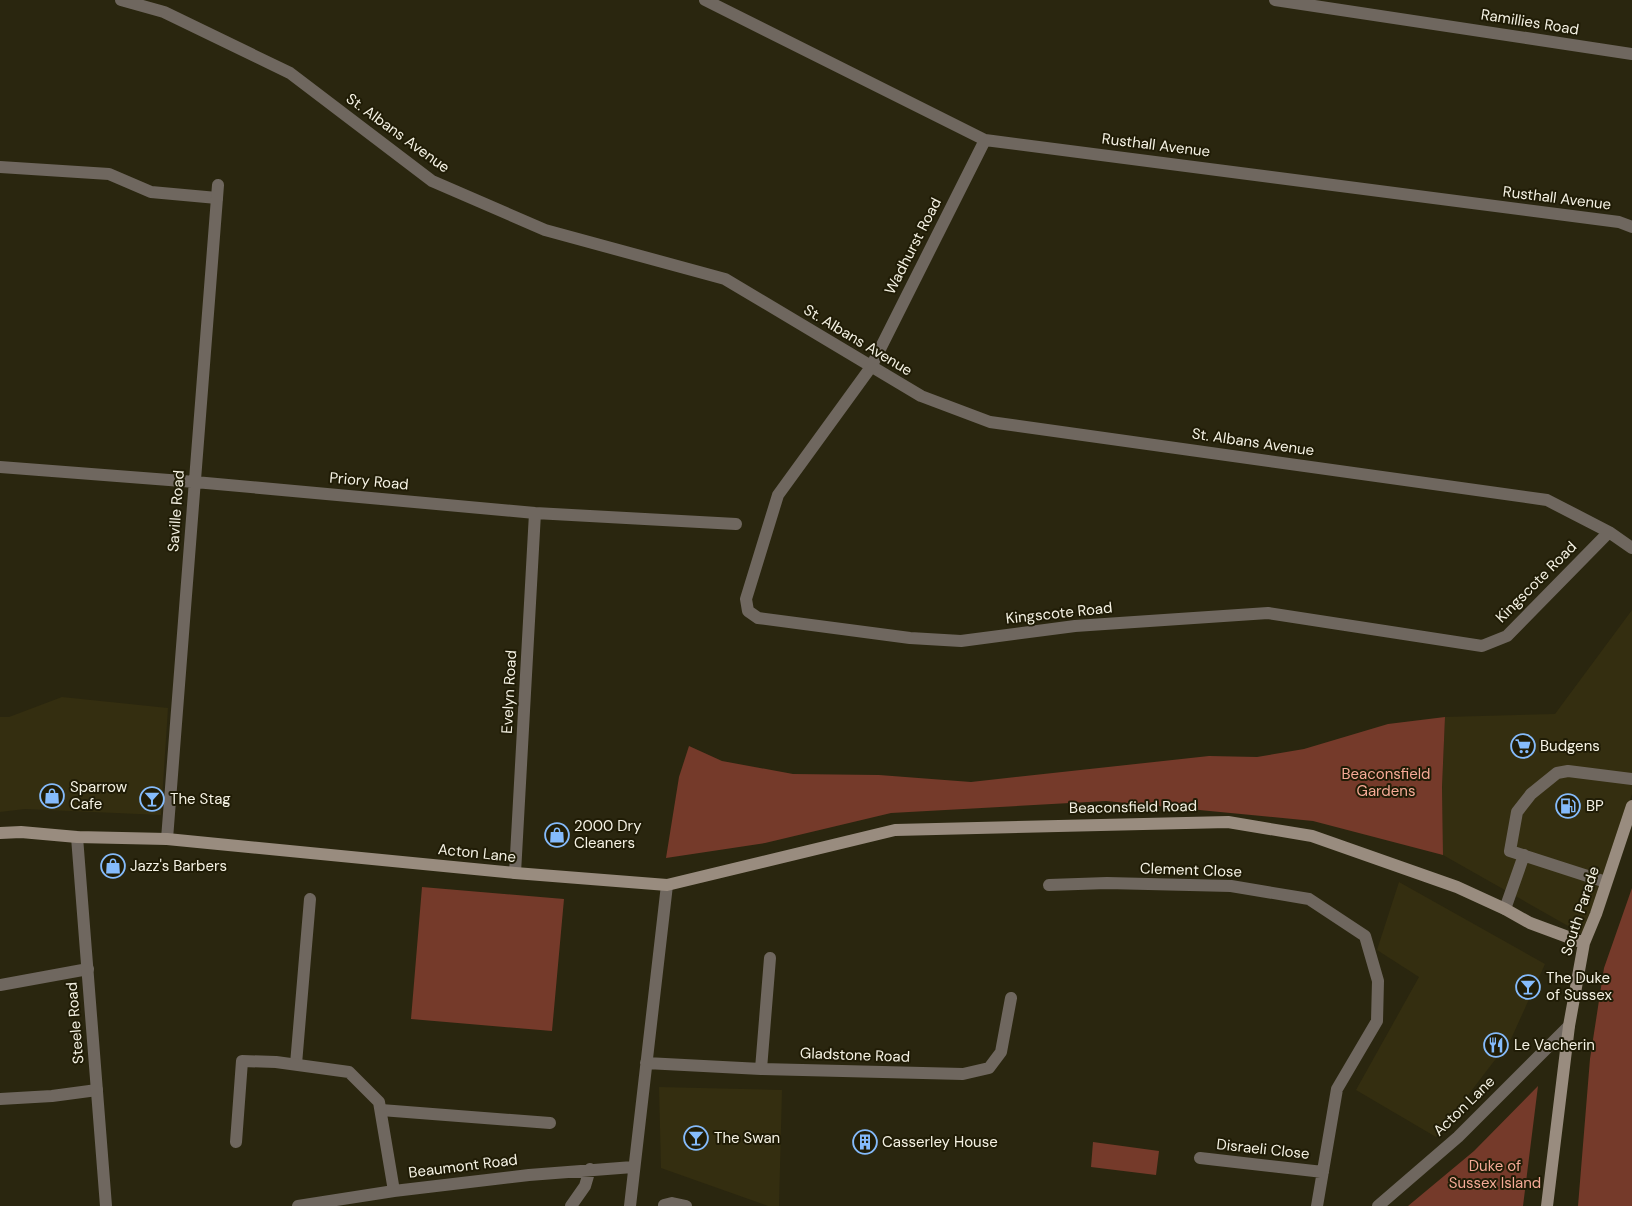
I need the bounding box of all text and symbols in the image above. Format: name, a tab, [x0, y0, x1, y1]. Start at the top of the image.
street label: Ramillies Road	[1480, 4, 1580, 40]
street label: St. Albans Avenue	[342, 89, 454, 177]
street label: Rusthall Avenue	[1101, 128, 1211, 162]
street label: Rusthall Avenue	[1502, 181, 1612, 215]
street label: Wadhurst Road	[880, 194, 946, 298]
street label: St. Albans Avenue	[800, 300, 916, 380]
street label: St. Albans Avenue	[1190, 424, 1316, 460]
street label: Priory Road	[329, 468, 409, 494]
street label: Saville Road	[163, 469, 189, 553]
street label: Kingscote Road	[1491, 537, 1581, 627]
street label: Kingscote Road	[1005, 597, 1113, 629]
street label: Evelyn Road	[497, 650, 521, 734]
supermarket icon: Budgens	[1510, 733, 1536, 759]
place label: Budgens	[1540, 736, 1600, 756]
park label: Beaconsfield Gardens	[1341, 764, 1431, 801]
place label: Sparrow Cafe	[70, 777, 128, 814]
shop icon: Sparrow Cafe	[39, 783, 65, 809]
bar icon: The Stag	[139, 786, 165, 812]
place label: The Stag	[170, 789, 231, 809]
fuel station icon: BP	[1555, 793, 1581, 819]
street label: Beaconsfield Road	[1069, 796, 1197, 818]
place label: BP	[1586, 796, 1604, 816]
place label: 2000 Dry Cleaners	[574, 816, 642, 853]
shop icon: 2000 Dry Cleaners	[544, 822, 570, 848]
street label: Acton Lane	[437, 839, 517, 867]
shop icon: Jazz's Barbers	[100, 853, 126, 879]
place label: Jazz's Barbers	[130, 856, 227, 876]
street label: Clement Close	[1140, 858, 1242, 882]
street label: South Parade	[1556, 864, 1604, 958]
place label: The Duke of Sussex	[1546, 968, 1613, 1005]
bar icon: The Duke of Sussex	[1515, 974, 1541, 1000]
street label: Steele Road	[61, 981, 89, 1065]
restaurant icon: Le Vacherin	[1483, 1032, 1509, 1058]
place label: Le Vacherin	[1514, 1035, 1595, 1055]
street label: Gladstone Road	[800, 1043, 910, 1067]
street label: Acton Lane	[1429, 1072, 1499, 1140]
bar icon: The Swan	[683, 1125, 709, 1151]
place label: The Swan	[714, 1128, 780, 1148]
building icon: Casserley House	[852, 1129, 878, 1155]
place label: Casserley House	[882, 1132, 998, 1152]
street label: Disraeli Close	[1215, 1134, 1311, 1164]
street label: Beaumont Road	[407, 1149, 519, 1183]
park label: Duke of Sussex Island	[1449, 1156, 1541, 1193]

